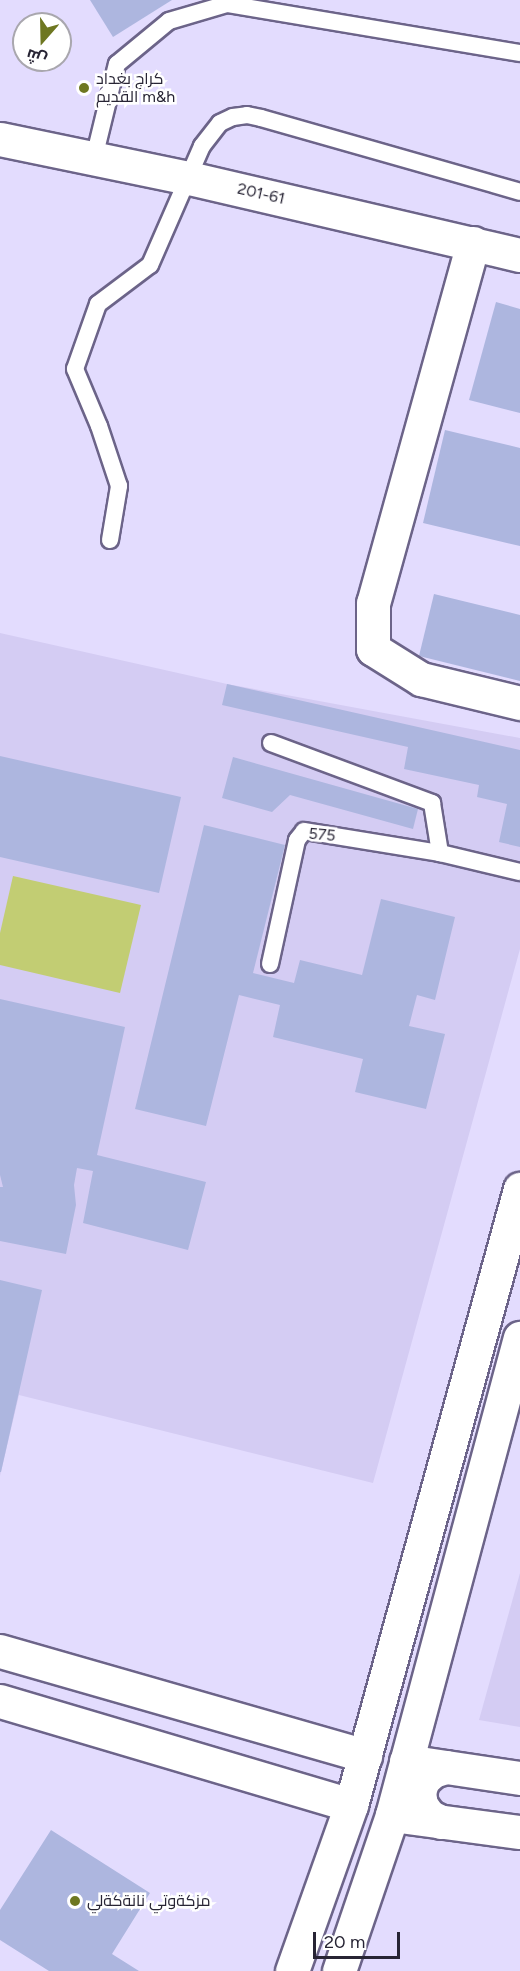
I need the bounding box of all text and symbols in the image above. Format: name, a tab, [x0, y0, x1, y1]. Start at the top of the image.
north arrow	[12, 12, 72, 72]
text: ش	[23, 45, 49, 70]
place label: كراج بغداد القديم m&h	[96, 69, 175, 107]
marker: كراج بغداد القديم m&h	[77, 81, 91, 95]
street label: 201-61	[235, 179, 287, 209]
street label: 575	[308, 824, 336, 846]
place label: مزكةوتي نانةكةلي	[87, 1891, 210, 1911]
marker: مزكةوتي نانةكةلي	[68, 1894, 82, 1908]
scale bar	[316, 1920, 403, 1958]
text: 20 m	[324, 1931, 365, 1953]

